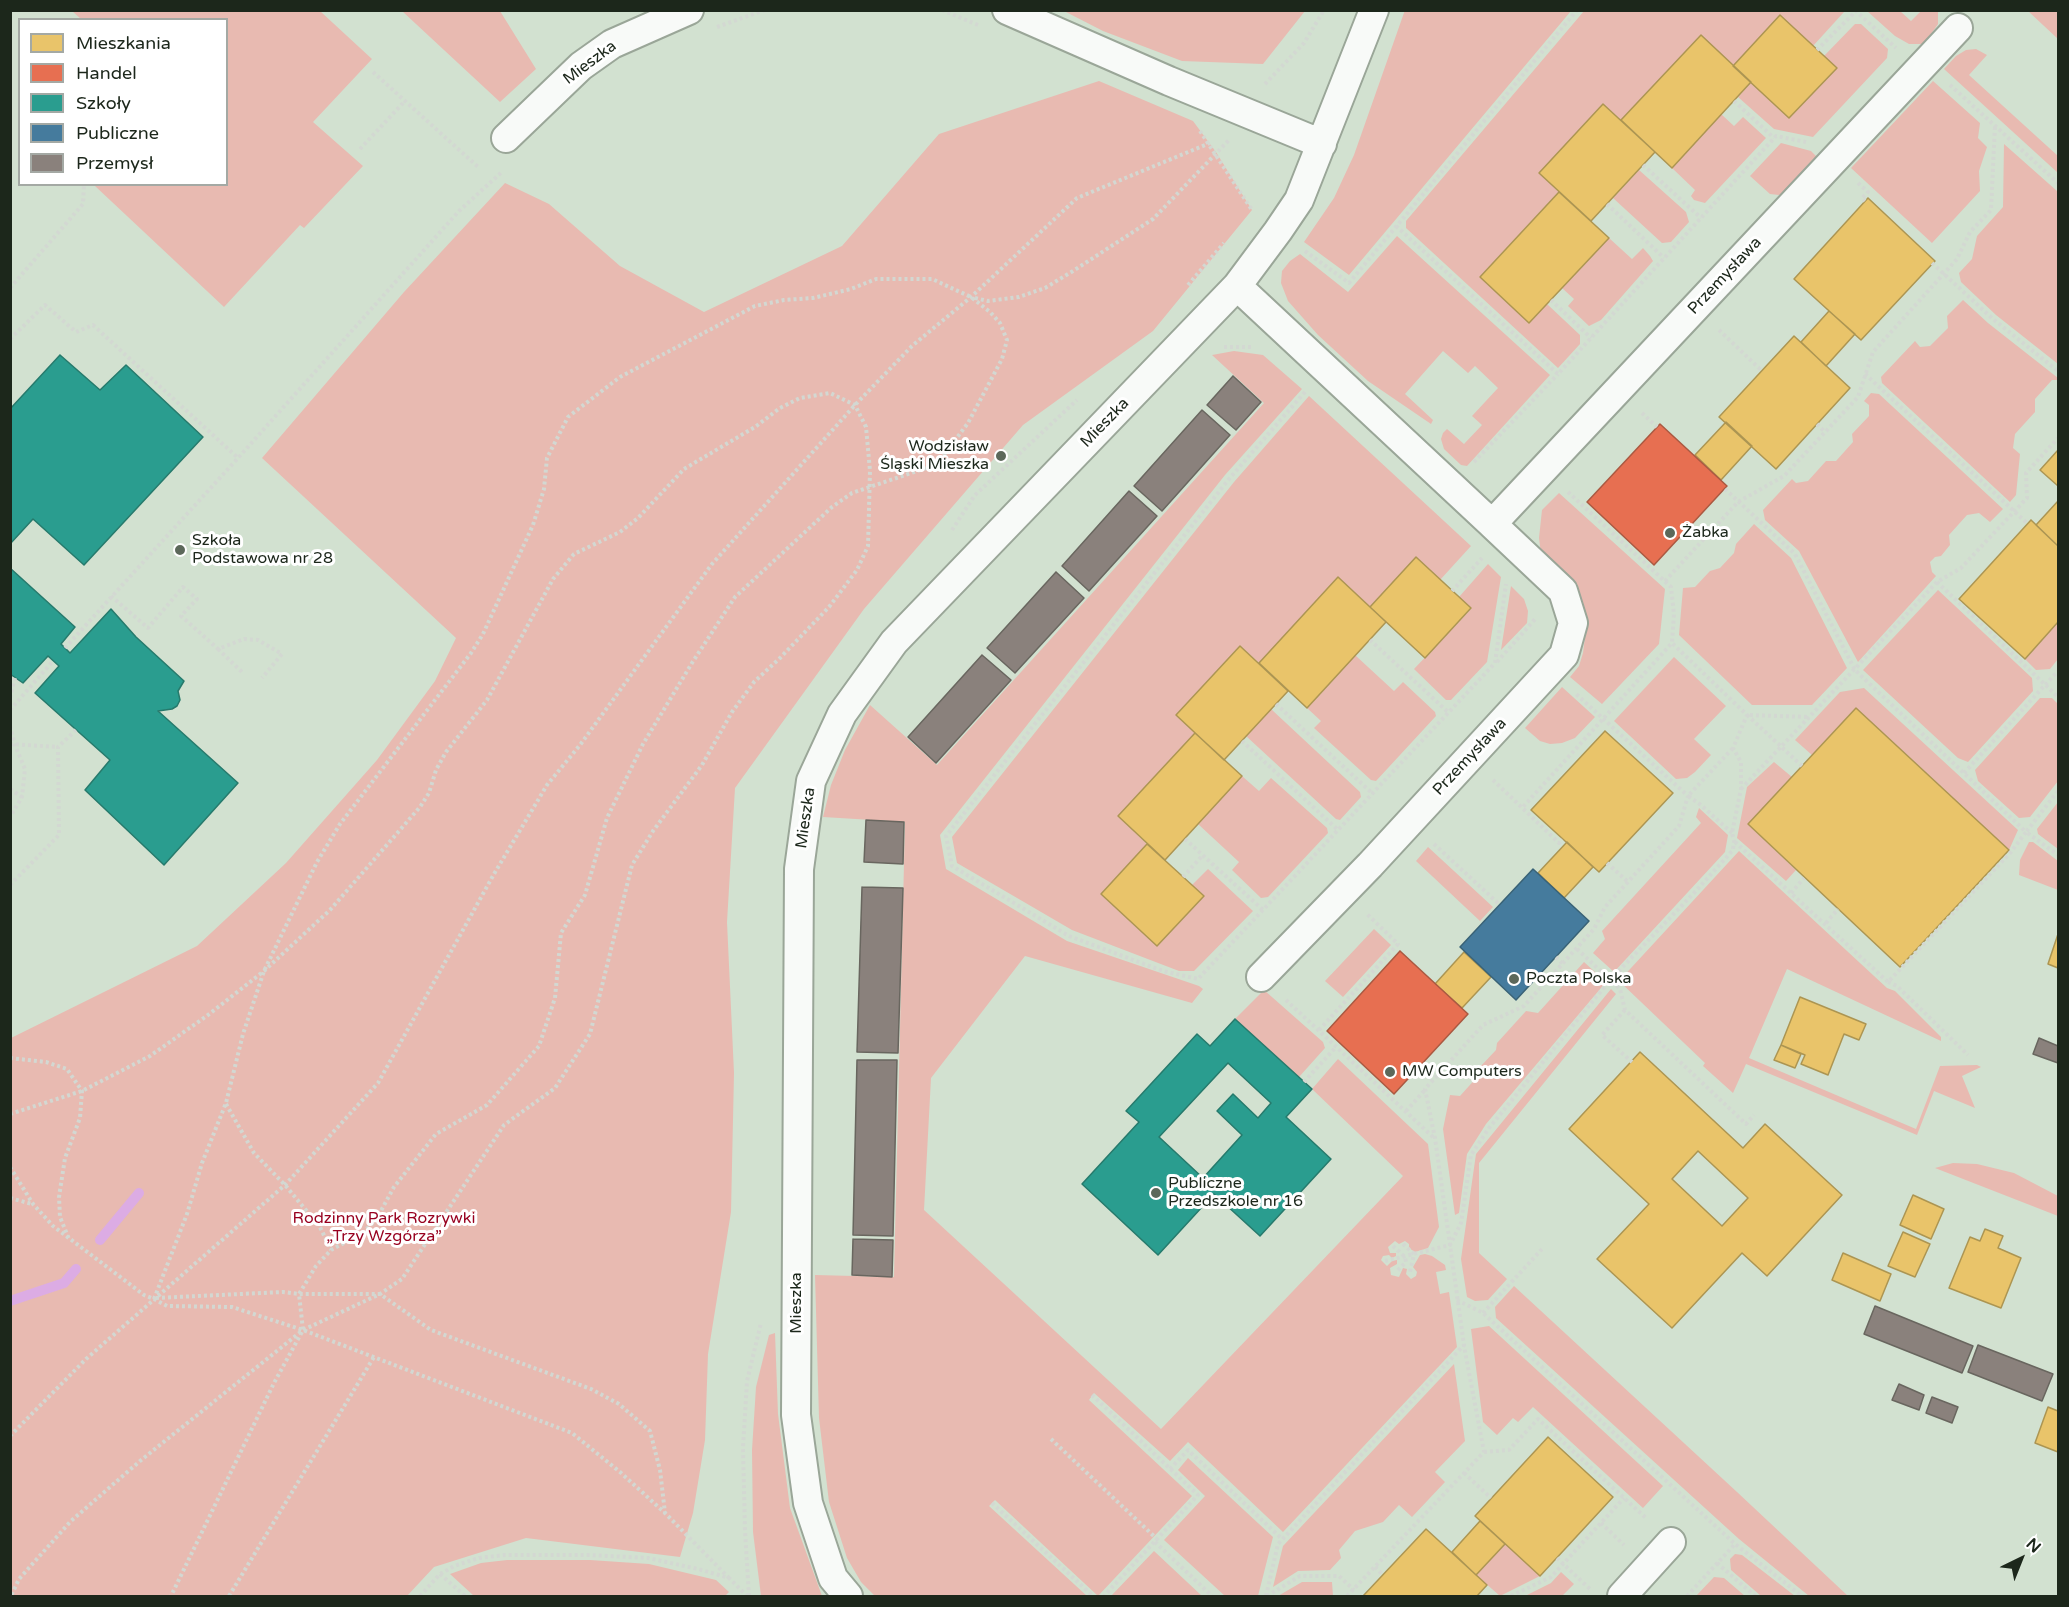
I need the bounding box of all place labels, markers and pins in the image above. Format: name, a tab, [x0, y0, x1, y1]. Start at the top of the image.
place label: Wodzisław Śląski Mieszka	[880, 437, 989, 475]
marker: Wodzisław Śląski Mieszka	[994, 449, 1008, 463]
place label: Żabka	[1682, 523, 1729, 543]
marker: Żabka	[1663, 526, 1677, 540]
place label: Szkoła Podstawowa nr 28	[192, 531, 333, 569]
marker: Szkoła Podstawowa nr 28	[173, 543, 187, 557]
place label: Poczta Polska	[1526, 969, 1631, 989]
marker: Poczta Polska	[1507, 972, 1521, 986]
place label: MW Computers	[1402, 1062, 1522, 1082]
marker: MW Computers	[1383, 1065, 1397, 1079]
place label: Publiczne Przedszkole nr 16	[1168, 1174, 1303, 1212]
marker: Publiczne Przedszkole nr 16	[1149, 1186, 1163, 1200]

